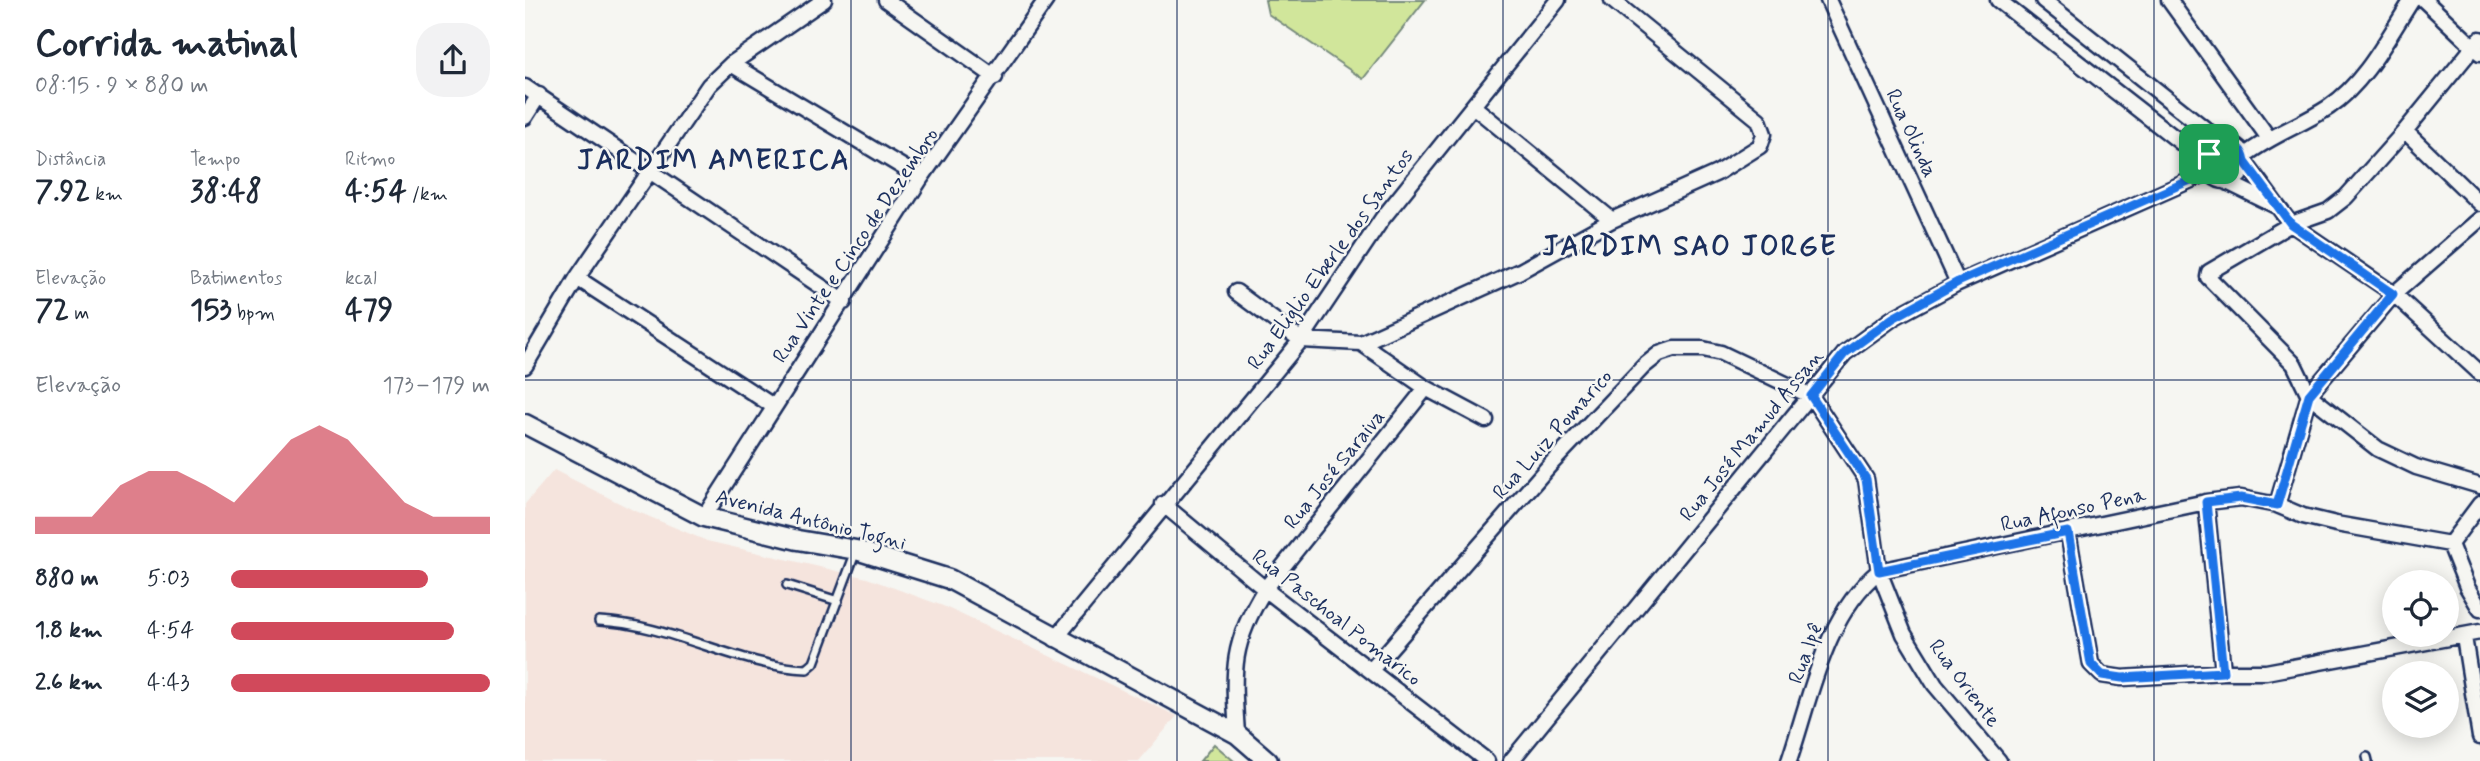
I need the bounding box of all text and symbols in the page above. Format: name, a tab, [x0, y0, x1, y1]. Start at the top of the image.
text: Corrida matinal	[35, 20, 298, 69]
button: share	[416, 23, 490, 97]
text: 08:15 · 9 × 880 m	[35, 71, 209, 101]
street label: Rua Olinda	[1878, 85, 1944, 182]
street label: Rua Vinte e Cinco de Dezembro	[766, 122, 945, 369]
pin	[2179, 124, 2239, 184]
icon: arrive	[2190, 135, 2228, 173]
district label: JARDIM AMERICA	[577, 143, 851, 180]
street label: Rua Eliglio Eberle dos Santos	[1241, 143, 1421, 376]
text: Distância	[35, 147, 106, 172]
text: Tempo	[190, 147, 240, 172]
text: Ritmo	[345, 147, 395, 172]
text: 7.92	[35, 172, 90, 211]
text: 38:48	[190, 172, 262, 211]
text: 4:54	[345, 172, 407, 211]
text: km	[90, 182, 123, 207]
text: /km	[407, 182, 448, 207]
district label: JARDIM SAO JORGE	[1542, 229, 1838, 266]
text: Elevação	[35, 266, 106, 291]
text: Batimentos	[190, 266, 282, 291]
text: kcal	[345, 266, 377, 291]
text: 72	[35, 291, 69, 330]
text: 153	[190, 291, 232, 330]
text: 479	[345, 291, 393, 330]
text: m	[69, 301, 89, 326]
text: bpm	[232, 301, 275, 326]
street label: Rua José Mamud Assan	[1674, 343, 1830, 528]
street label: Rua Luiz Pomarico	[1487, 363, 1619, 506]
text: Elevação	[35, 371, 121, 401]
text: 173–179 m	[383, 371, 490, 401]
street label: Rua José Saraiva	[1278, 404, 1392, 535]
street label: Rua Afonso Pena	[1998, 481, 2149, 541]
street label: Avenida Antônio Togni	[712, 483, 909, 559]
street label: Rua Paschoal Pomarico	[1246, 543, 1427, 693]
text: 880 m	[35, 564, 99, 594]
text: 5:03	[147, 564, 190, 594]
map controls	[2382, 570, 2459, 738]
button: locate	[2382, 570, 2459, 647]
text: 1.8 km	[35, 616, 103, 646]
text: 4:54	[147, 616, 194, 646]
street label: Rua Ipê	[1782, 619, 1830, 688]
street label: Rua Oriente	[1922, 634, 2007, 734]
button: layers	[2382, 661, 2459, 738]
text: 2.6 km	[35, 668, 103, 698]
text: 4:43	[147, 668, 190, 698]

